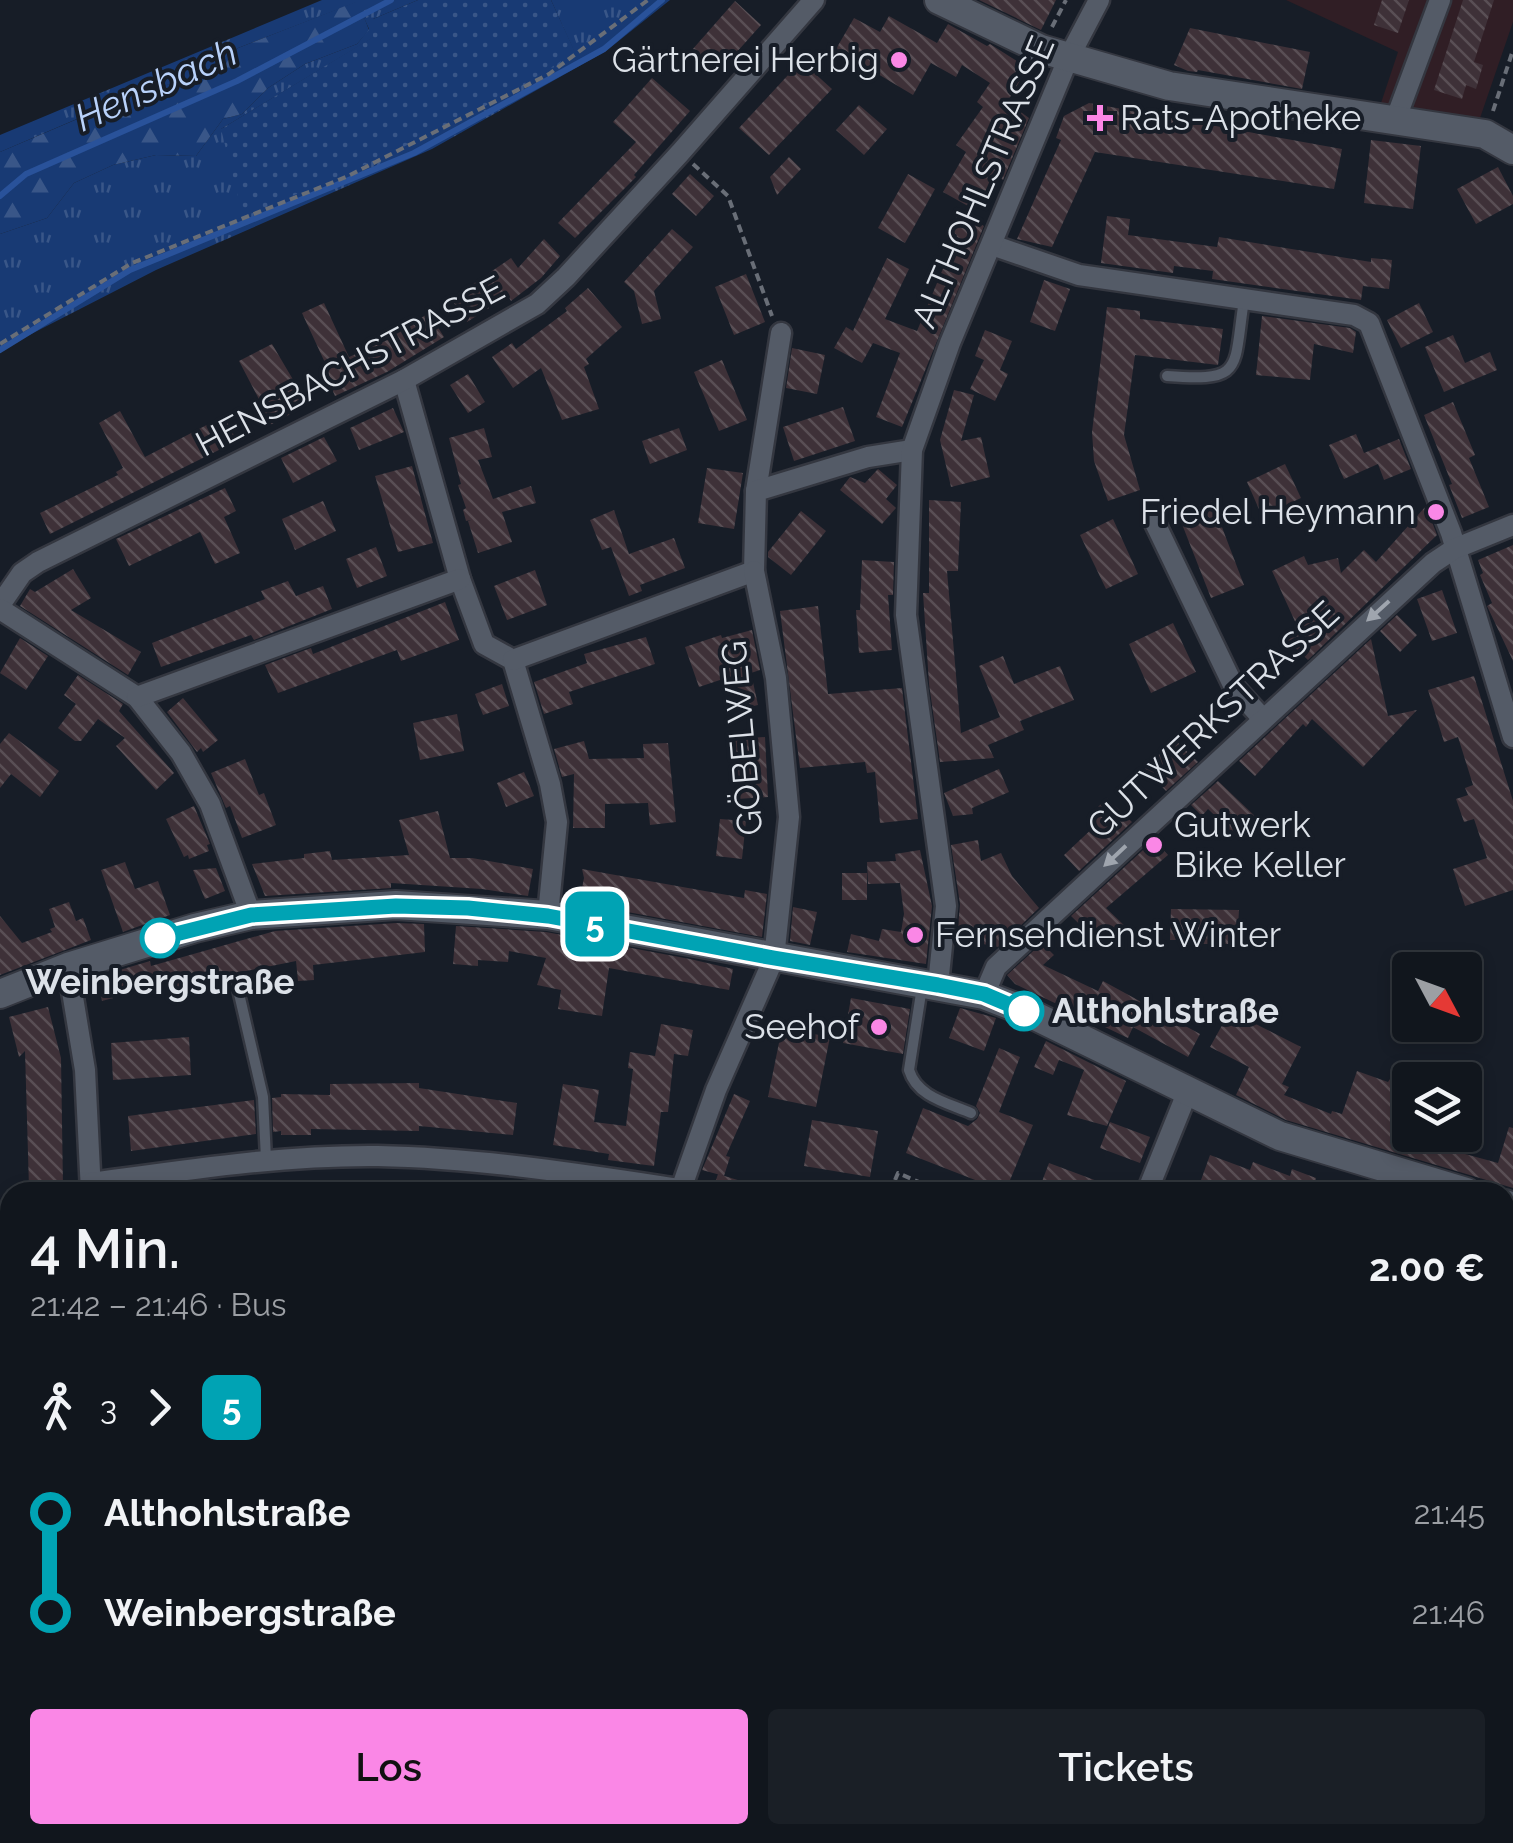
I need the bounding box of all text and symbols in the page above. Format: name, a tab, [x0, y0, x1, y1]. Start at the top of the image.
water label: Hensbach	[68, 29, 244, 140]
street label: ALTHOHLSTRASSE	[903, 30, 1062, 334]
place label: Gärtnerei Herbig	[612, 39, 879, 80]
marker: Gärtnerei Herbig	[888, 49, 910, 71]
place label: Rats-Apotheke	[1120, 97, 1361, 138]
marker: Rats-Apotheke	[1089, 107, 1111, 129]
street label: HENSBACHSTRASSE	[189, 267, 511, 464]
place label: Friedel Heymann	[1140, 491, 1416, 532]
marker: Friedel Heymann	[1425, 501, 1447, 523]
street label: GUTWERKSTRASSE	[1079, 593, 1347, 847]
one-way arrow	[1366, 600, 1391, 622]
street label: GÖBELWEG	[713, 639, 770, 837]
place label: Gutwerk Bike Keller	[1174, 804, 1346, 885]
marker: Gutwerk Bike Keller	[1143, 834, 1165, 856]
one-way arrow	[1103, 845, 1128, 867]
line badge: 5	[562, 892, 628, 956]
text: 5	[585, 904, 605, 945]
place label: Fernsehdienst Winter	[935, 914, 1281, 955]
marker: Weinbergstraße	[141, 919, 179, 957]
marker: Fernsehdienst Winter	[904, 924, 926, 946]
north arrow	[1392, 952, 1482, 1042]
map controls	[1392, 952, 1482, 1152]
place label: Weinbergstraße	[26, 961, 294, 1002]
place label: Althohlstraße	[1052, 990, 1279, 1031]
marker: Althohlstraße	[1005, 992, 1043, 1030]
place label: Seehof	[744, 1006, 860, 1047]
marker: Seehof	[868, 1016, 890, 1038]
button: layers	[1392, 1062, 1482, 1152]
text: 4 Min.	[30, 1216, 180, 1281]
text: 2.00 €	[1369, 1245, 1485, 1290]
text: 21:42 – 21:46 · Bus	[30, 1286, 286, 1323]
icon: walk	[30, 1380, 85, 1435]
icon: forward	[132, 1380, 187, 1435]
text: 5	[222, 1387, 241, 1428]
text: 3	[100, 1389, 117, 1426]
text: Althohlstraße	[104, 1490, 350, 1535]
text: 21:45	[1414, 1494, 1485, 1531]
text: Weinbergstraße	[104, 1590, 396, 1635]
text: 21:46	[1412, 1594, 1485, 1631]
button: Los	[30, 1709, 748, 1824]
button: Tickets	[768, 1709, 1485, 1824]

